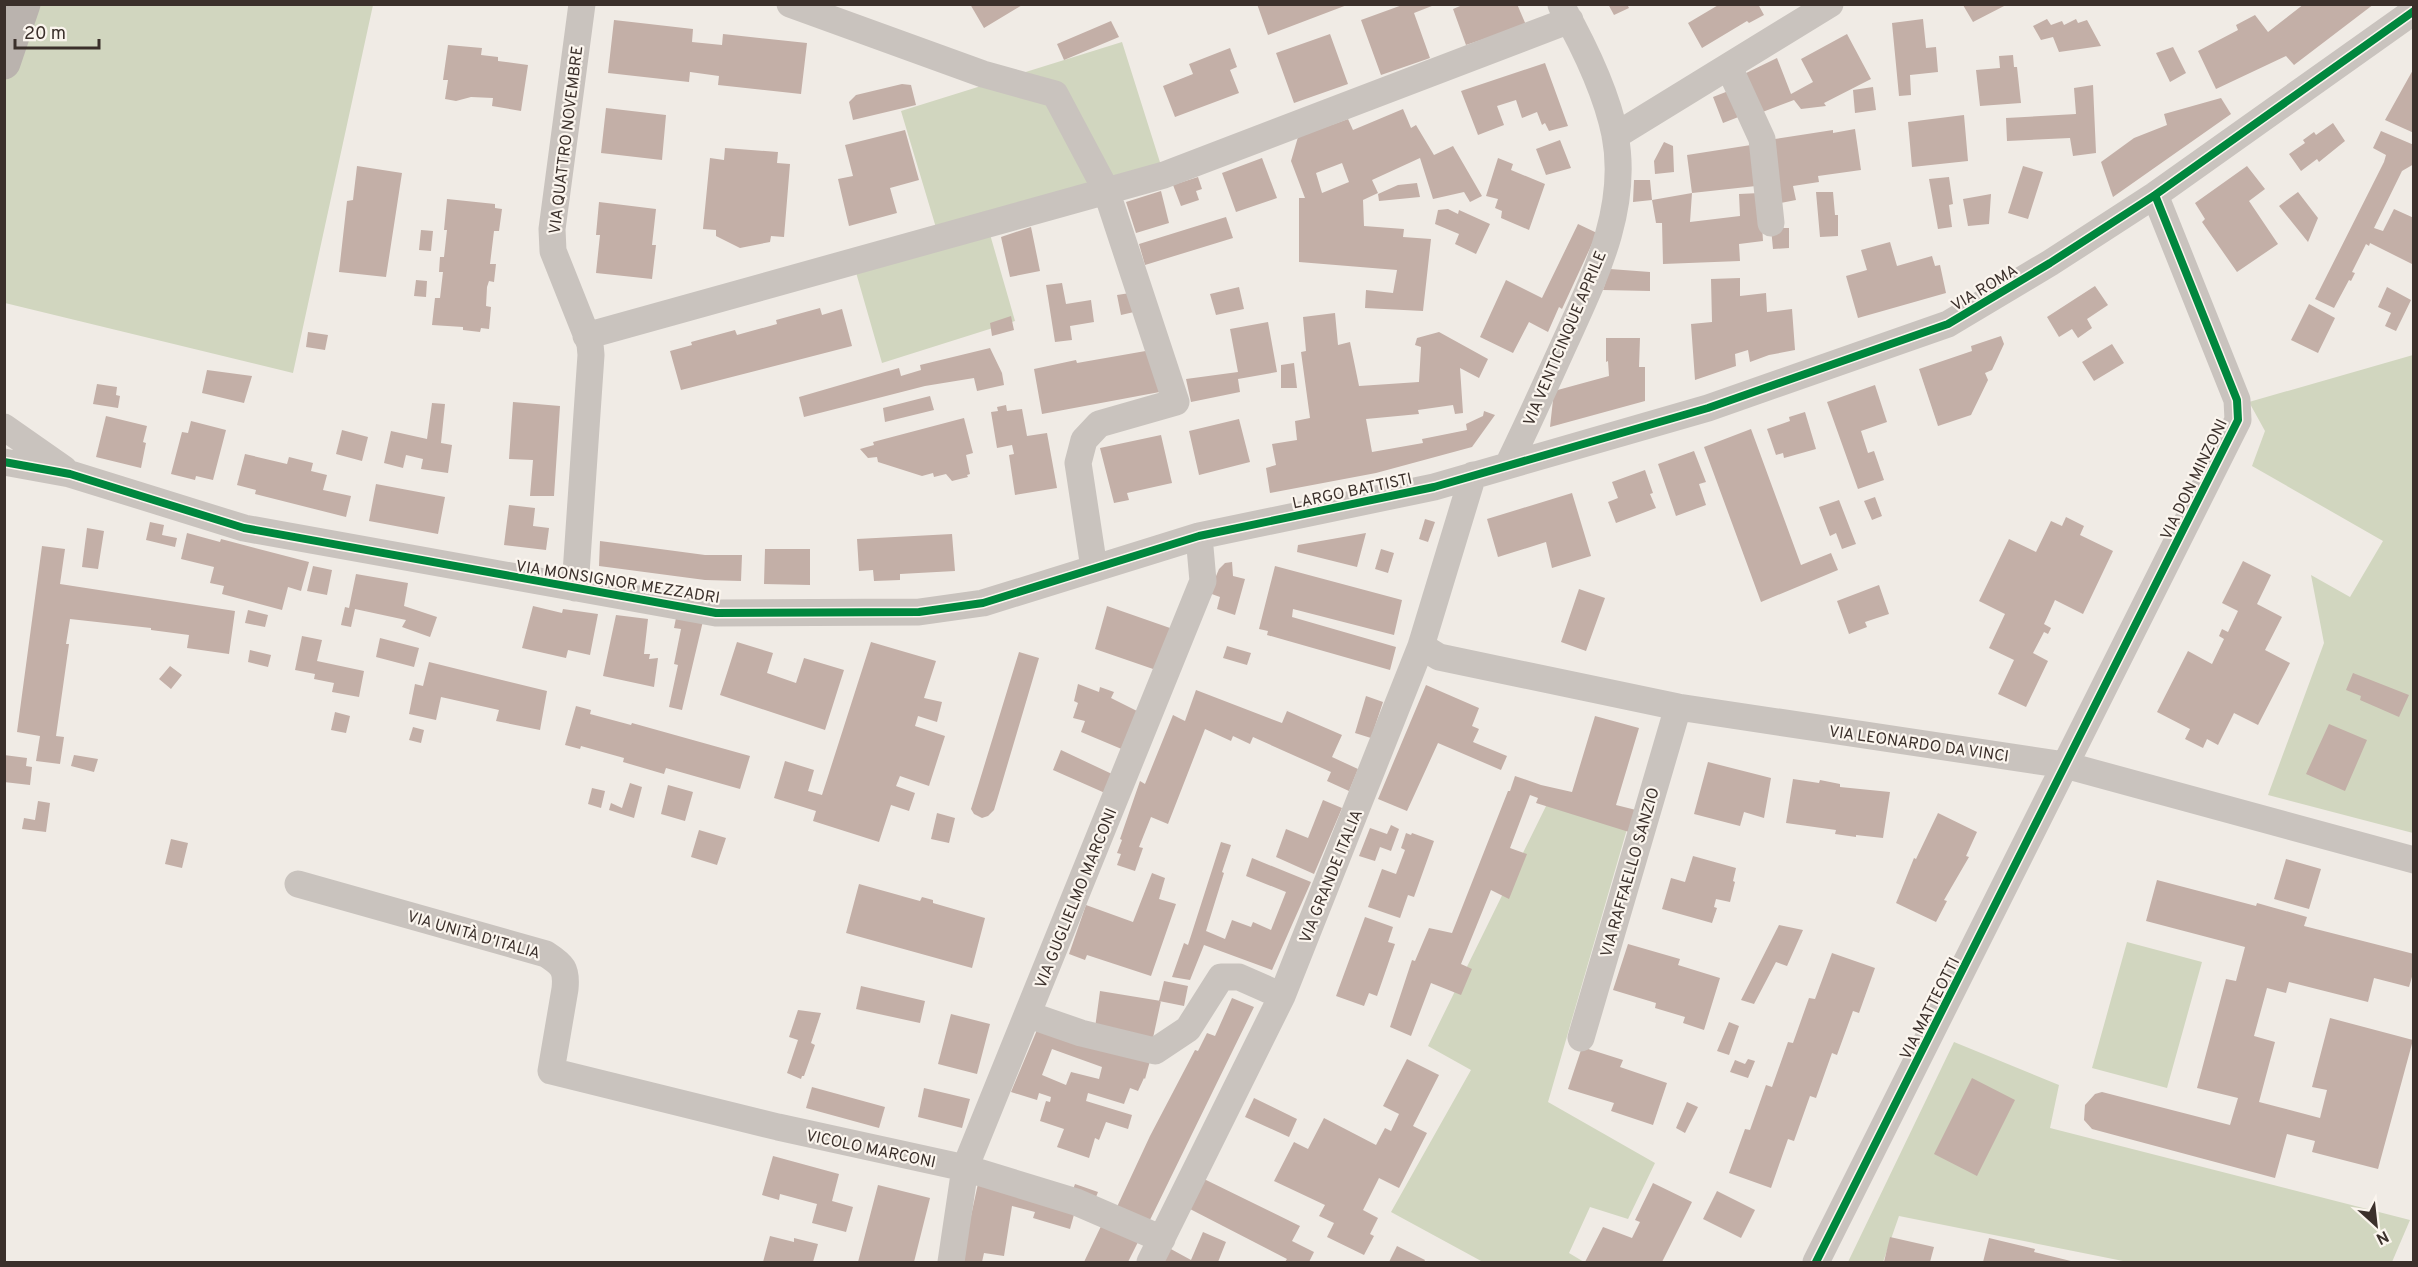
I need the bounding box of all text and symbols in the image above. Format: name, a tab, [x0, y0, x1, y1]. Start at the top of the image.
scale bar	[15, 12, 99, 50]
text: 20 m	[24, 23, 66, 46]
street label: VIA QUATTRO NOVEMBRE	[546, 45, 588, 236]
street label: VIA VENTICINQUE APRILE	[1520, 248, 1612, 429]
street label: VIA ROMA	[1948, 261, 2022, 316]
street label: VIA DON MINZONI	[2157, 416, 2233, 544]
street label: LARGO BATTISTI	[1291, 469, 1414, 514]
street label: VIA MONSIGNOR MEZZADRI	[514, 557, 721, 609]
street label: VIA LEONARDO DA VINCI	[1827, 722, 2010, 768]
street label: VIA RAFFAELLO SANZIO	[1597, 785, 1665, 960]
street label: VIA GUGLIELMO MARCONI	[1031, 806, 1122, 992]
street label: VIA GRANDE ITALIA	[1296, 807, 1368, 946]
street label: VIA UNITÀ D'ITALIA	[405, 905, 543, 965]
street label: VIA MATTEOTTI	[1896, 954, 1965, 1064]
street label: VICOLO MARCONI	[804, 1126, 937, 1173]
north arrow	[2346, 1195, 2406, 1255]
text: N	[2372, 1225, 2392, 1248]

